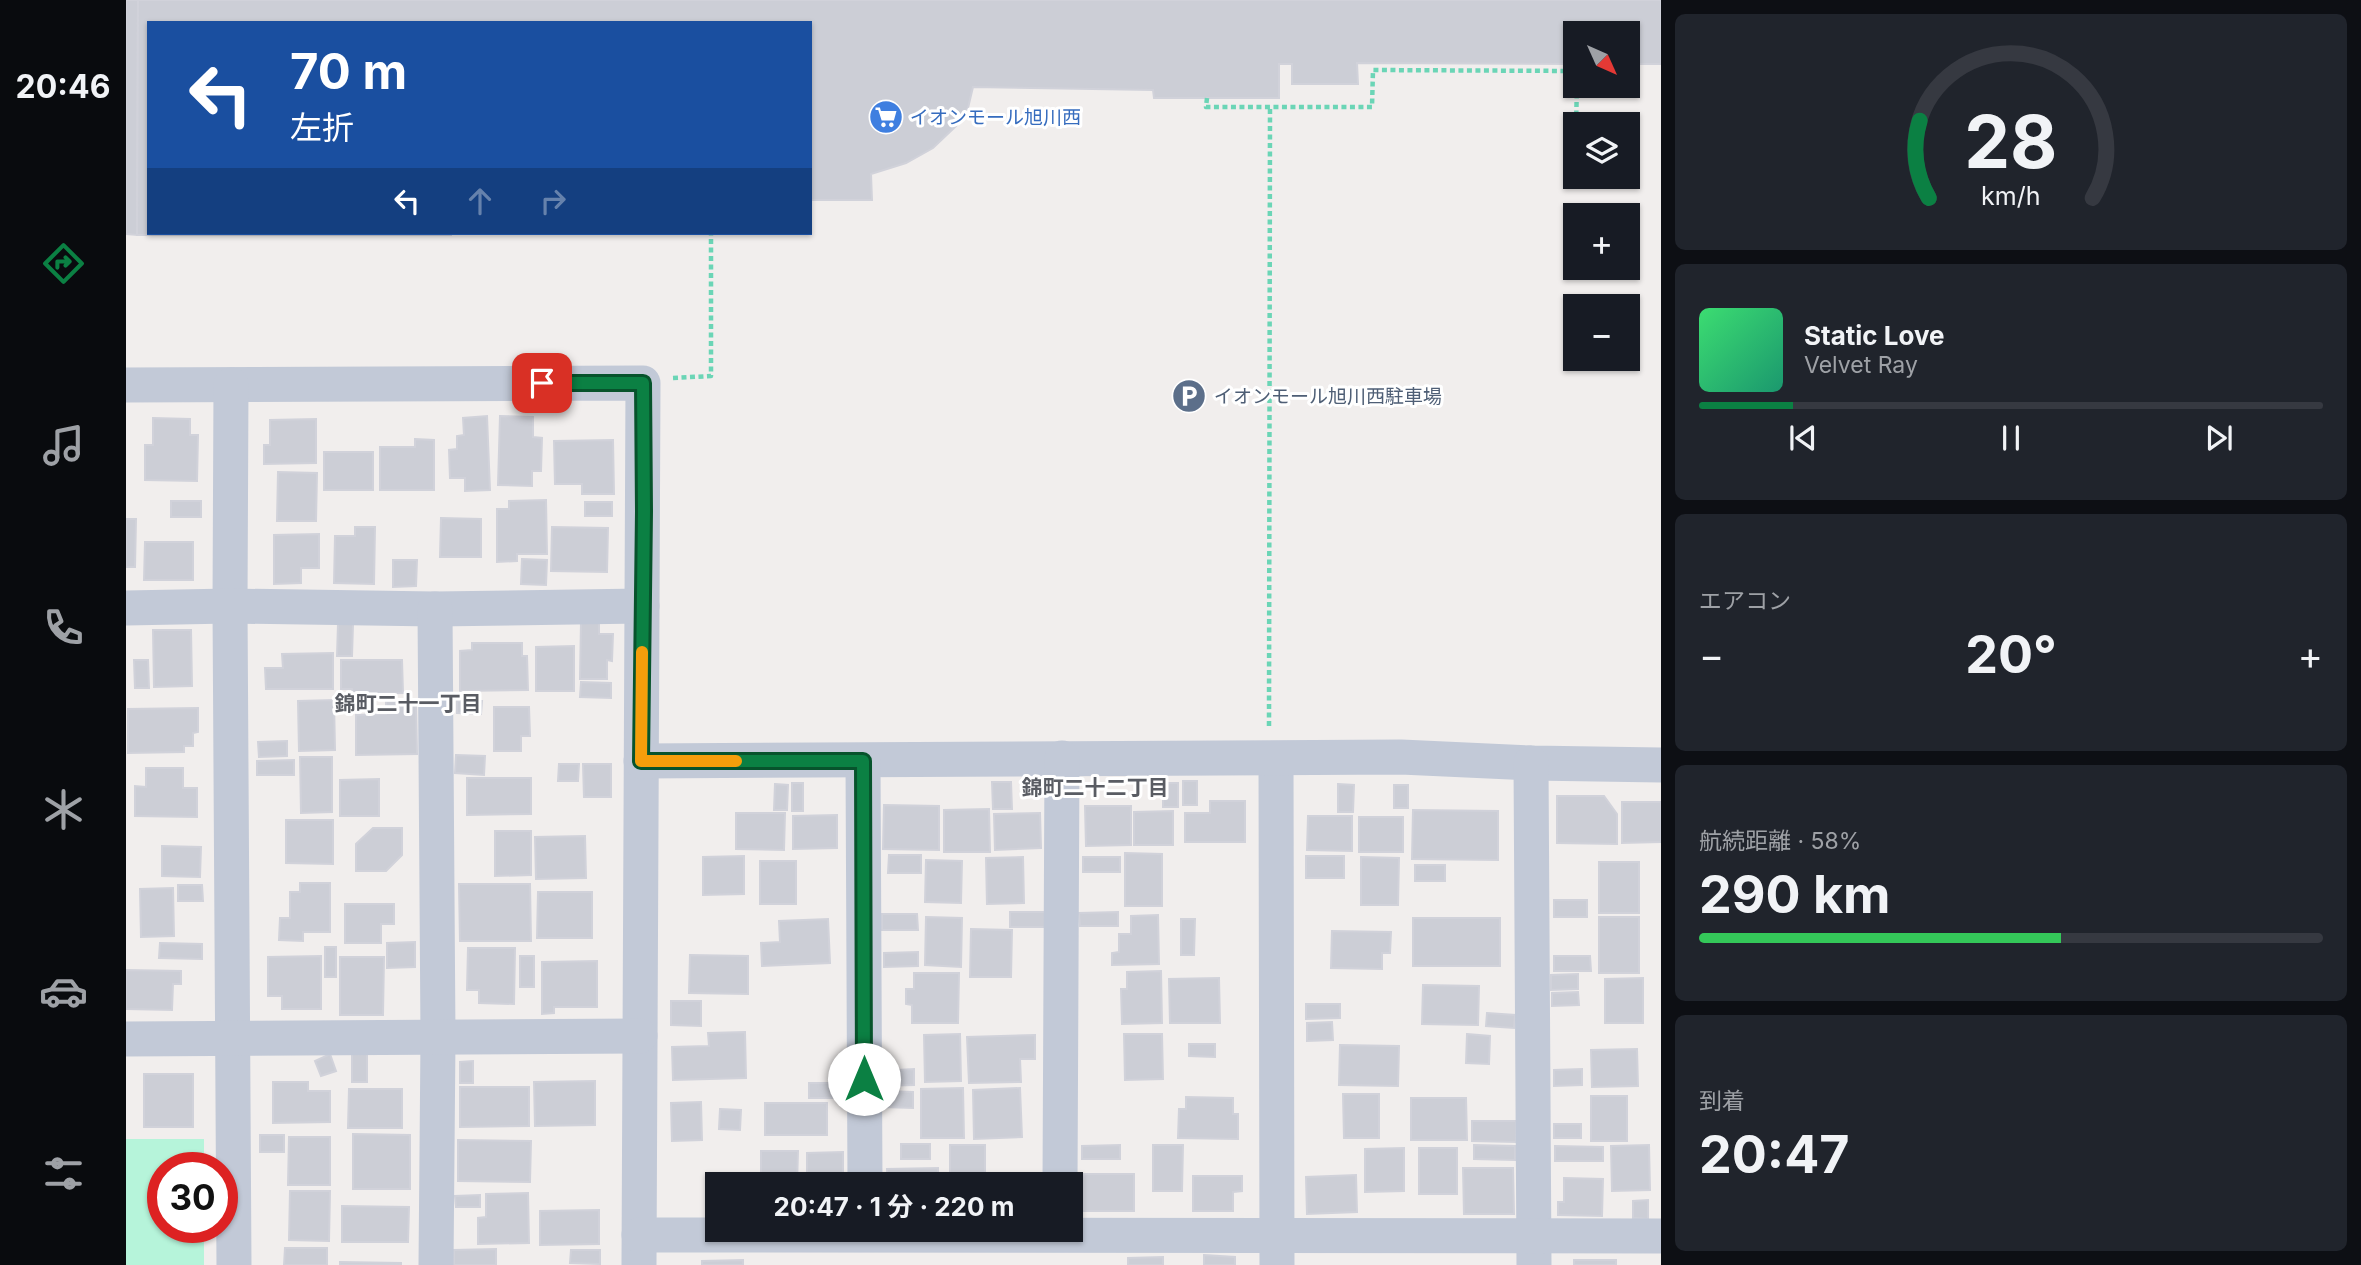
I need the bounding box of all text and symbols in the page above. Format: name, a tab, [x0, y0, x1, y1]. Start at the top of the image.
north arrow	[1563, 21, 1640, 98]
map controls	[1563, 21, 1640, 371]
text: 70 m	[290, 42, 407, 101]
icon: left	[175, 49, 266, 140]
text: 20:46	[16, 67, 110, 106]
text: 28	[1964, 97, 2058, 186]
supermarket icon: イオンモール旭川西	[867, 98, 905, 136]
place label: イオンモール旭川西	[910, 106, 1081, 129]
text: 左折	[290, 108, 354, 147]
button: layers	[1563, 112, 1640, 189]
text: km/h	[1981, 181, 2041, 211]
icon: left	[388, 182, 426, 220]
icon: ahead	[461, 182, 499, 220]
icon: right	[534, 182, 572, 220]
button: +	[1563, 203, 1640, 280]
icon: directions	[39, 239, 88, 288]
button: −	[1563, 294, 1640, 371]
text: Static Love	[1804, 320, 1945, 351]
text: Velvet Ray	[1804, 351, 1918, 379]
pin	[512, 353, 572, 413]
icon: arrive	[523, 364, 561, 402]
parking icon: イオンモール旭川西駐車場	[1170, 377, 1208, 415]
place label: イオンモール旭川西駐車場	[1214, 385, 1442, 408]
icon: previous	[1784, 419, 1822, 457]
icon: pause	[1992, 419, 2030, 457]
icon: next	[2200, 419, 2238, 457]
icon: music	[39, 421, 88, 470]
text: エアコン	[1699, 587, 1791, 615]
icon: phone	[39, 603, 88, 652]
text: 20°	[1965, 623, 2057, 686]
text: −	[1699, 632, 1724, 678]
text: +	[2298, 632, 2323, 678]
district label: 錦町二十一丁目	[335, 691, 482, 716]
district label: 錦町二十二丁目	[1022, 775, 1169, 800]
icon: climate	[39, 785, 88, 834]
text: 航続距離 · 58%	[1699, 827, 1861, 855]
text: 290 km	[1699, 863, 1891, 926]
icon: car	[39, 967, 88, 1016]
position arrow	[827, 1042, 901, 1116]
text: 到着	[1699, 1087, 1745, 1115]
text: 20:47	[1699, 1123, 1850, 1186]
icon: filters	[39, 1149, 88, 1198]
speed limit sign: 30	[147, 1152, 238, 1243]
text: 20:47 · 1 分 · 220 m	[774, 1191, 1014, 1222]

